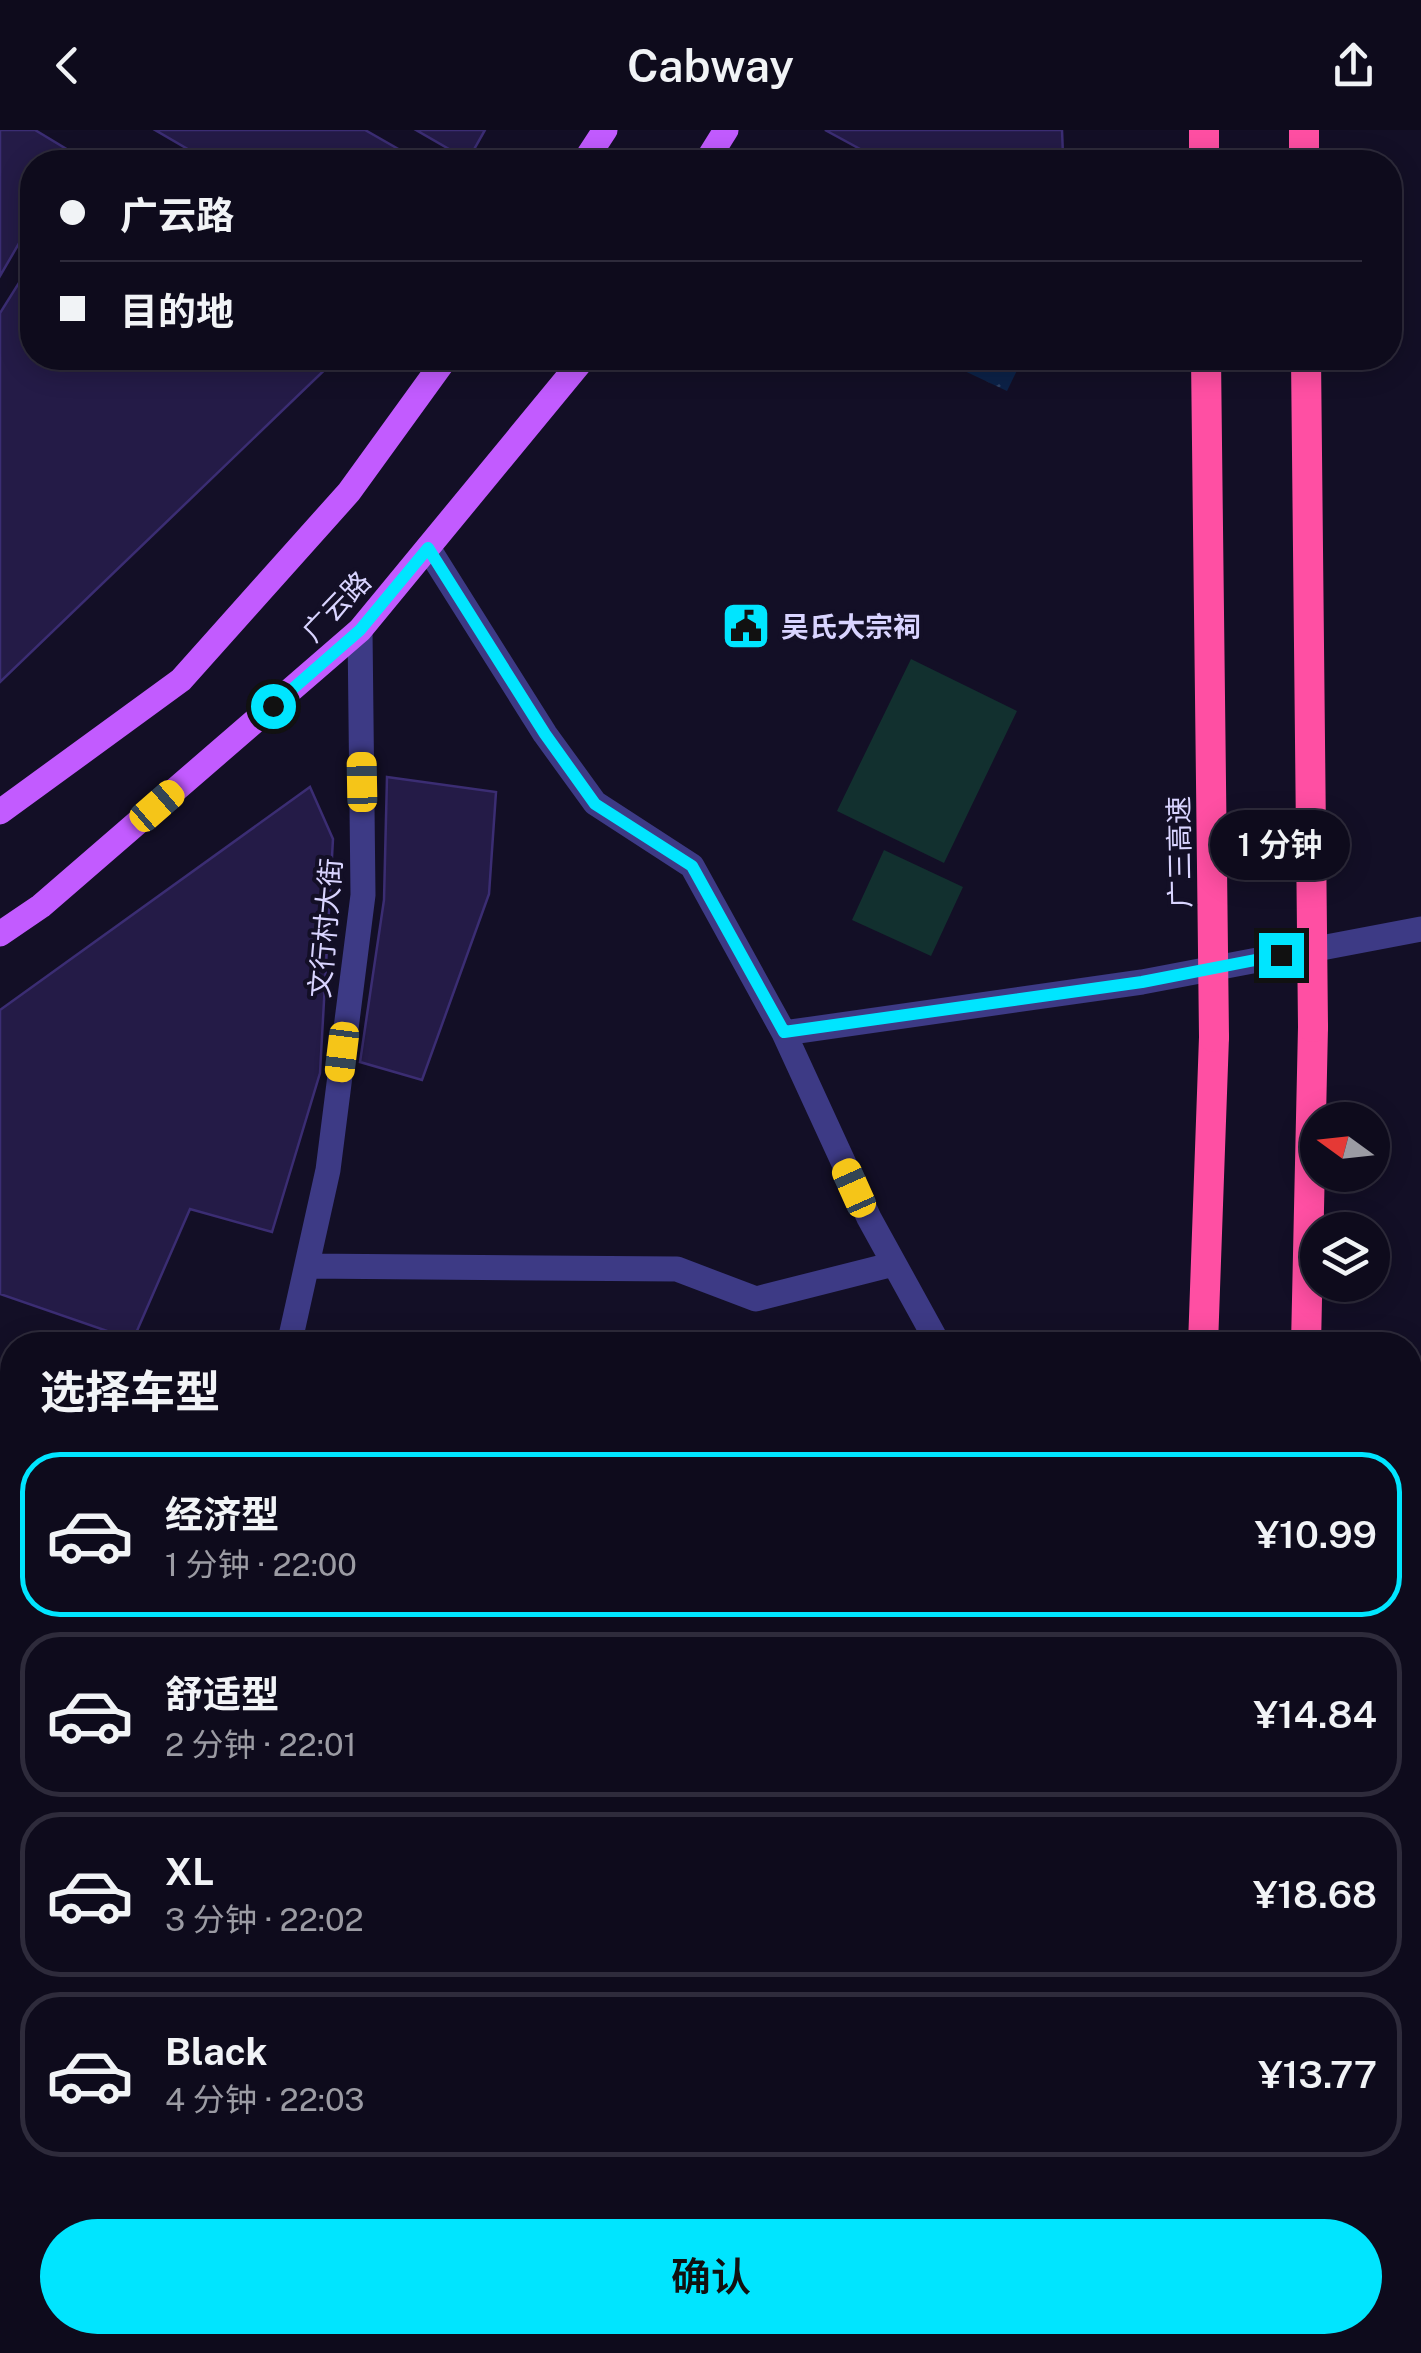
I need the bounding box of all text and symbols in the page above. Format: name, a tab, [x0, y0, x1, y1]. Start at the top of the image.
icon: back	[40, 38, 95, 93]
icon: share	[1326, 38, 1381, 93]
text: Cabway	[627, 39, 794, 92]
text: 广云路	[120, 193, 234, 238]
text: 目的地	[120, 289, 234, 334]
street label: 广云路	[295, 564, 377, 648]
public building icon: 吴氏大宗祠	[720, 600, 772, 652]
place label: 吴氏大宗祠	[781, 610, 921, 643]
route start	[251, 684, 296, 729]
car	[346, 752, 378, 812]
car	[125, 775, 189, 837]
street label: 广三高速	[1162, 796, 1196, 908]
callout: 1 分钟	[1211, 810, 1351, 880]
text: 1 分钟	[1238, 826, 1322, 863]
street label: 文行村大街	[302, 857, 348, 999]
route end	[1259, 933, 1304, 978]
car	[323, 1020, 361, 1084]
north arrow	[1300, 1102, 1390, 1192]
map controls	[1300, 1102, 1390, 1302]
car	[828, 1154, 880, 1222]
button: layers	[1300, 1212, 1390, 1302]
text: 选择车型	[40, 1365, 220, 1418]
icon: car	[45, 1490, 135, 1580]
text: 经济型	[165, 1492, 279, 1537]
text: ¥10.99	[1255, 1512, 1377, 1557]
text: 1 分钟 · 22:00	[165, 1546, 357, 1583]
icon: car	[45, 1670, 135, 1760]
text: 舒适型	[165, 1672, 279, 1717]
text: ¥14.84	[1253, 1692, 1377, 1737]
text: 2 分钟 · 22:01	[165, 1726, 357, 1763]
text: XL	[165, 1849, 214, 1894]
icon: car	[45, 1850, 135, 1940]
text: ¥18.68	[1253, 1872, 1377, 1917]
text: 3 分钟 · 22:02	[165, 1901, 364, 1938]
text: Black	[165, 2029, 268, 2074]
icon: car	[45, 2030, 135, 2120]
text: ¥13.77	[1258, 2052, 1377, 2097]
text: 4 分钟 · 22:03	[165, 2081, 364, 2118]
button: 确认	[40, 2219, 1382, 2334]

